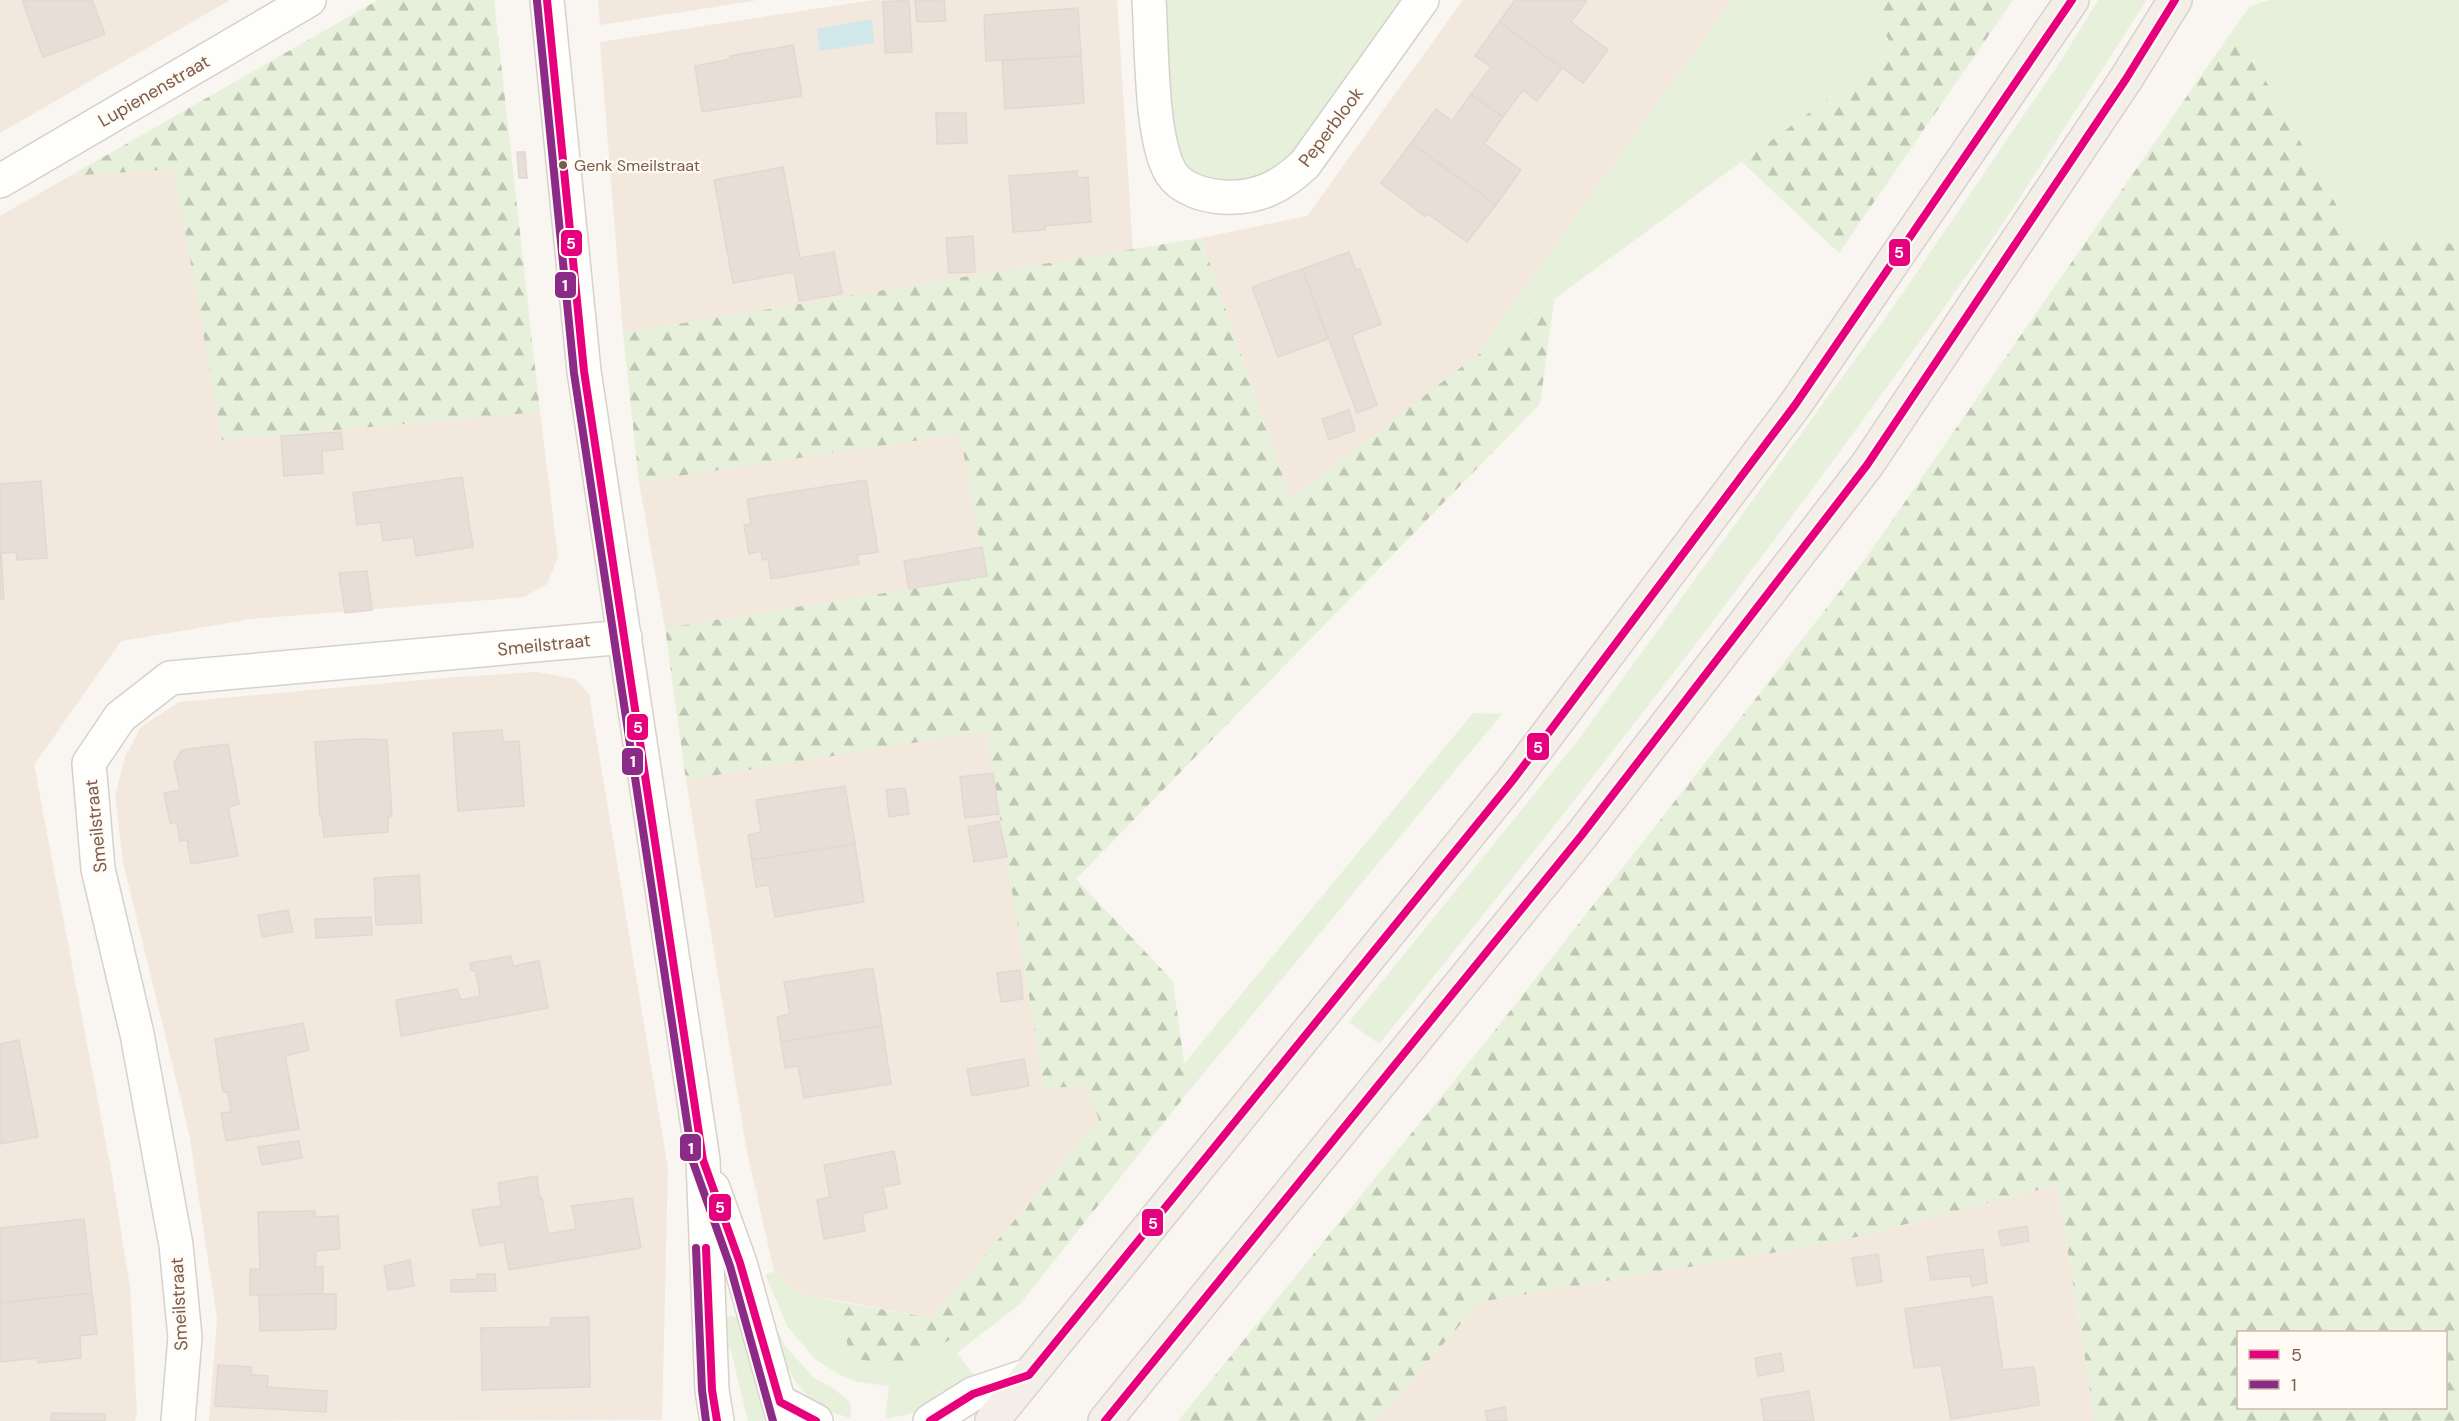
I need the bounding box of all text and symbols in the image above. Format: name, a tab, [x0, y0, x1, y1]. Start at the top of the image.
street label: Lupienenstraat	[94, 49, 214, 133]
street label: Peperblook	[1293, 82, 1369, 172]
place label: Genk Smeilstraat	[574, 155, 700, 176]
marker: Genk Smeilstraat	[557, 159, 569, 171]
line badge: 5	[560, 229, 583, 257]
text: 5	[566, 233, 576, 254]
line badge: 5	[1888, 238, 1911, 267]
text: 5	[1894, 242, 1904, 263]
line badge: 1	[554, 271, 577, 299]
text: 1	[562, 275, 568, 296]
street label: Smeilstraat	[496, 628, 592, 662]
line badge: 5	[626, 713, 649, 741]
text: 5	[633, 717, 643, 738]
line badge: 5	[1526, 732, 1550, 761]
text: 5	[1533, 737, 1543, 758]
line badge: 1	[621, 747, 644, 776]
text: 1	[630, 751, 636, 772]
street label: Smeilstraat	[79, 778, 113, 874]
line badge: 1	[679, 1133, 702, 1162]
text: 1	[688, 1138, 694, 1159]
line badge: 5	[708, 1193, 732, 1222]
text: 5	[715, 1197, 725, 1218]
line badge: 5	[1141, 1208, 1164, 1237]
text: 5	[1148, 1213, 1158, 1234]
street label: Smeilstraat	[165, 1257, 193, 1351]
legend	[2237, 1331, 2447, 1409]
text: 5	[2291, 1343, 2302, 1367]
text: 1	[2291, 1373, 2297, 1397]

